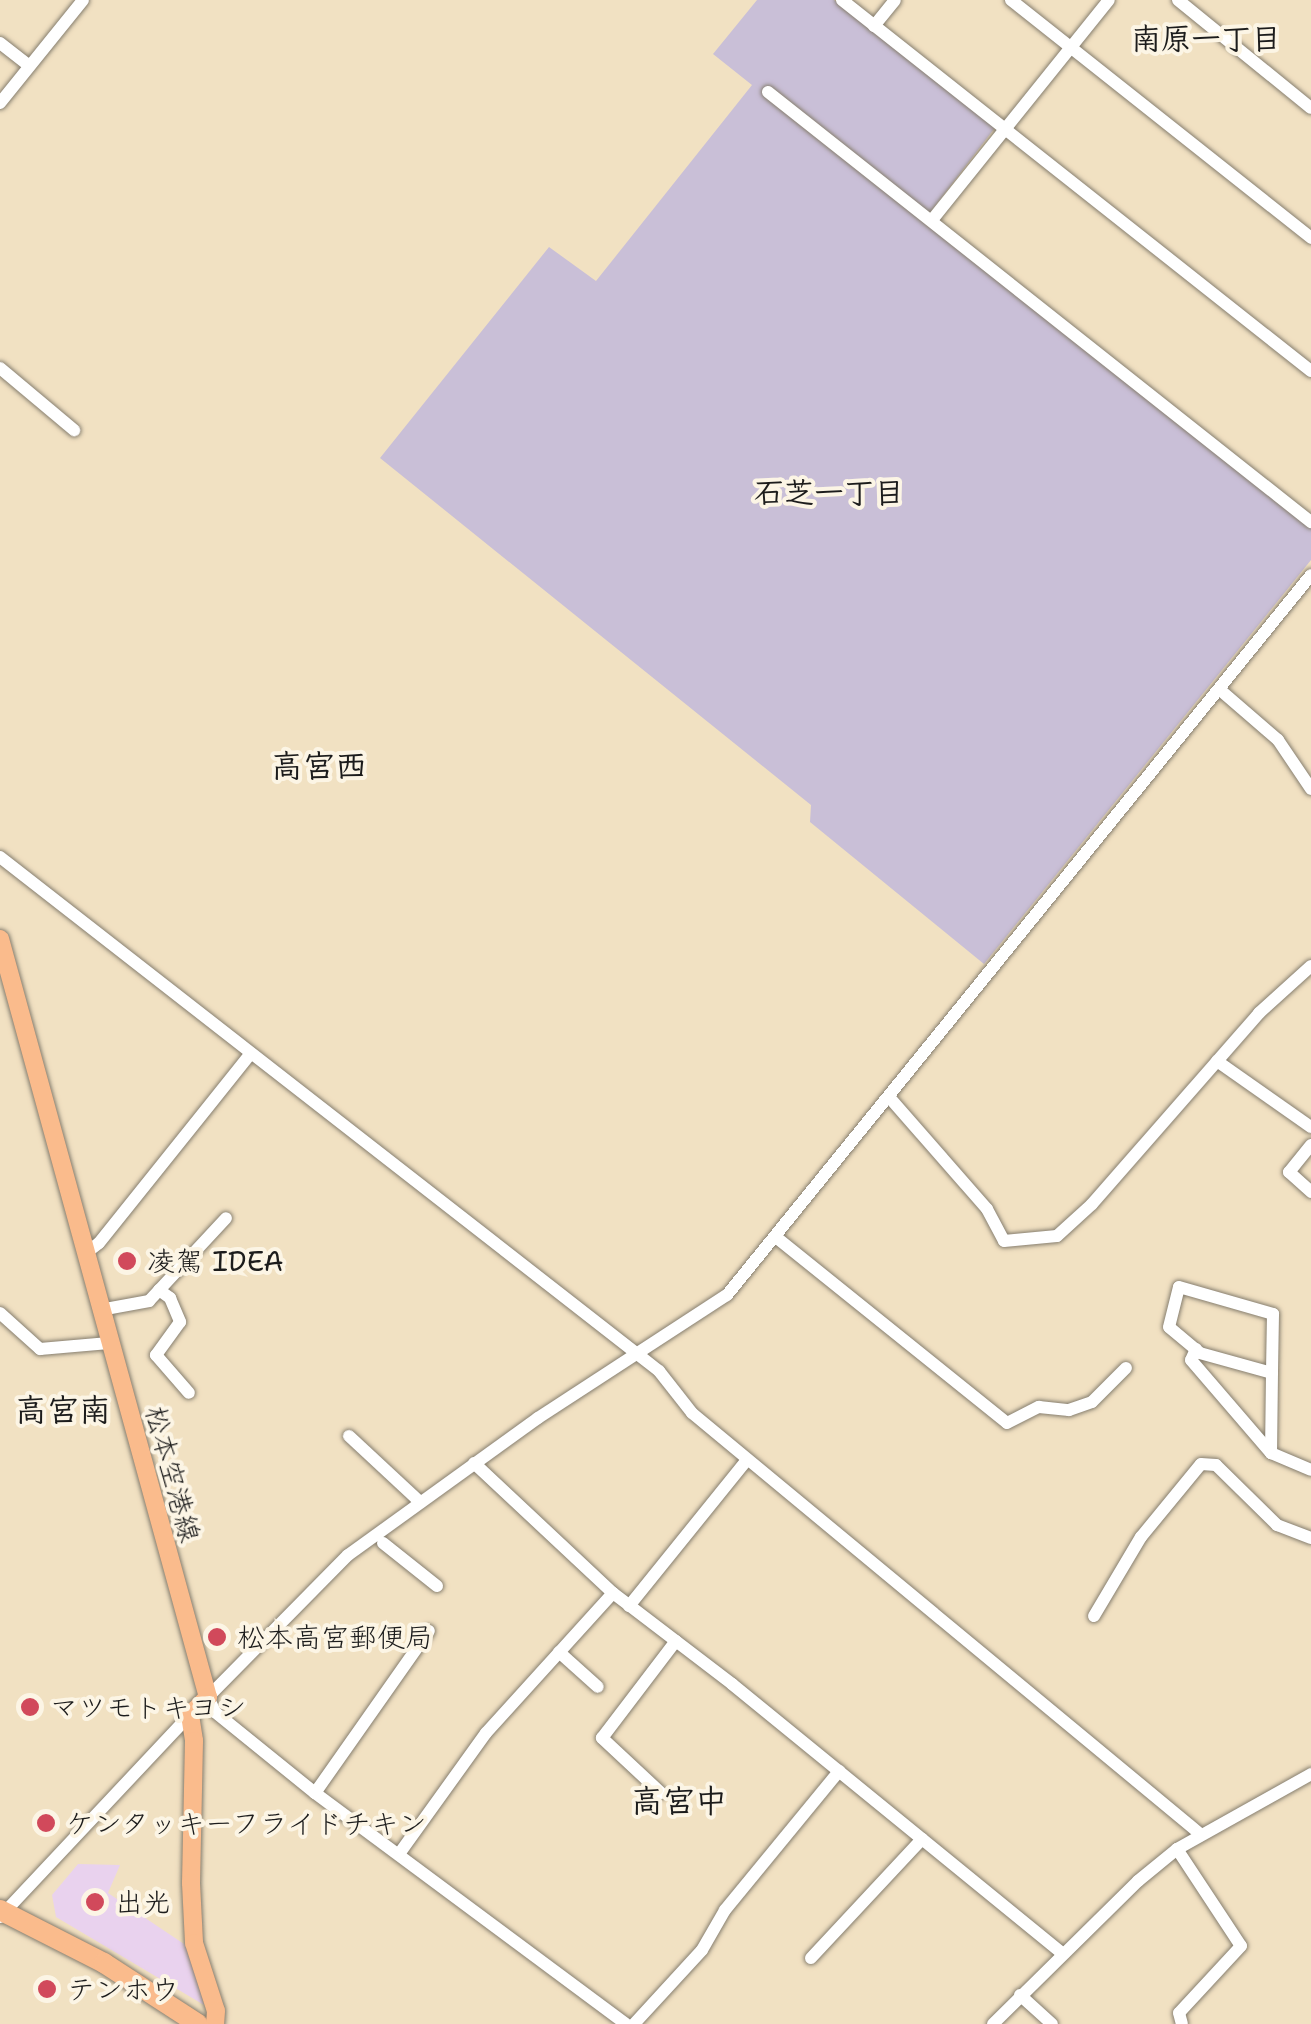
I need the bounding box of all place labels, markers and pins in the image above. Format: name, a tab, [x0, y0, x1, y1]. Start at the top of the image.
place label: 凌駕 IDEA	[147, 1244, 284, 1278]
marker: 凌駕 IDEA	[116, 1250, 138, 1272]
place label: 松本高宮郵便局	[237, 1620, 433, 1654]
marker: 松本高宮郵便局	[206, 1626, 228, 1648]
place label: マツモトキヨシ	[50, 1690, 246, 1724]
marker: マツモトキヨシ	[19, 1696, 41, 1718]
place label: ケンタッキーフライドチキン	[66, 1806, 430, 1840]
marker: ケンタッキーフライドチキン	[35, 1812, 57, 1834]
place label: 出光	[115, 1885, 171, 1919]
marker: 出光	[84, 1891, 106, 1913]
place label: テンホウ	[67, 1972, 179, 2006]
marker: テンホウ	[36, 1978, 58, 2000]

